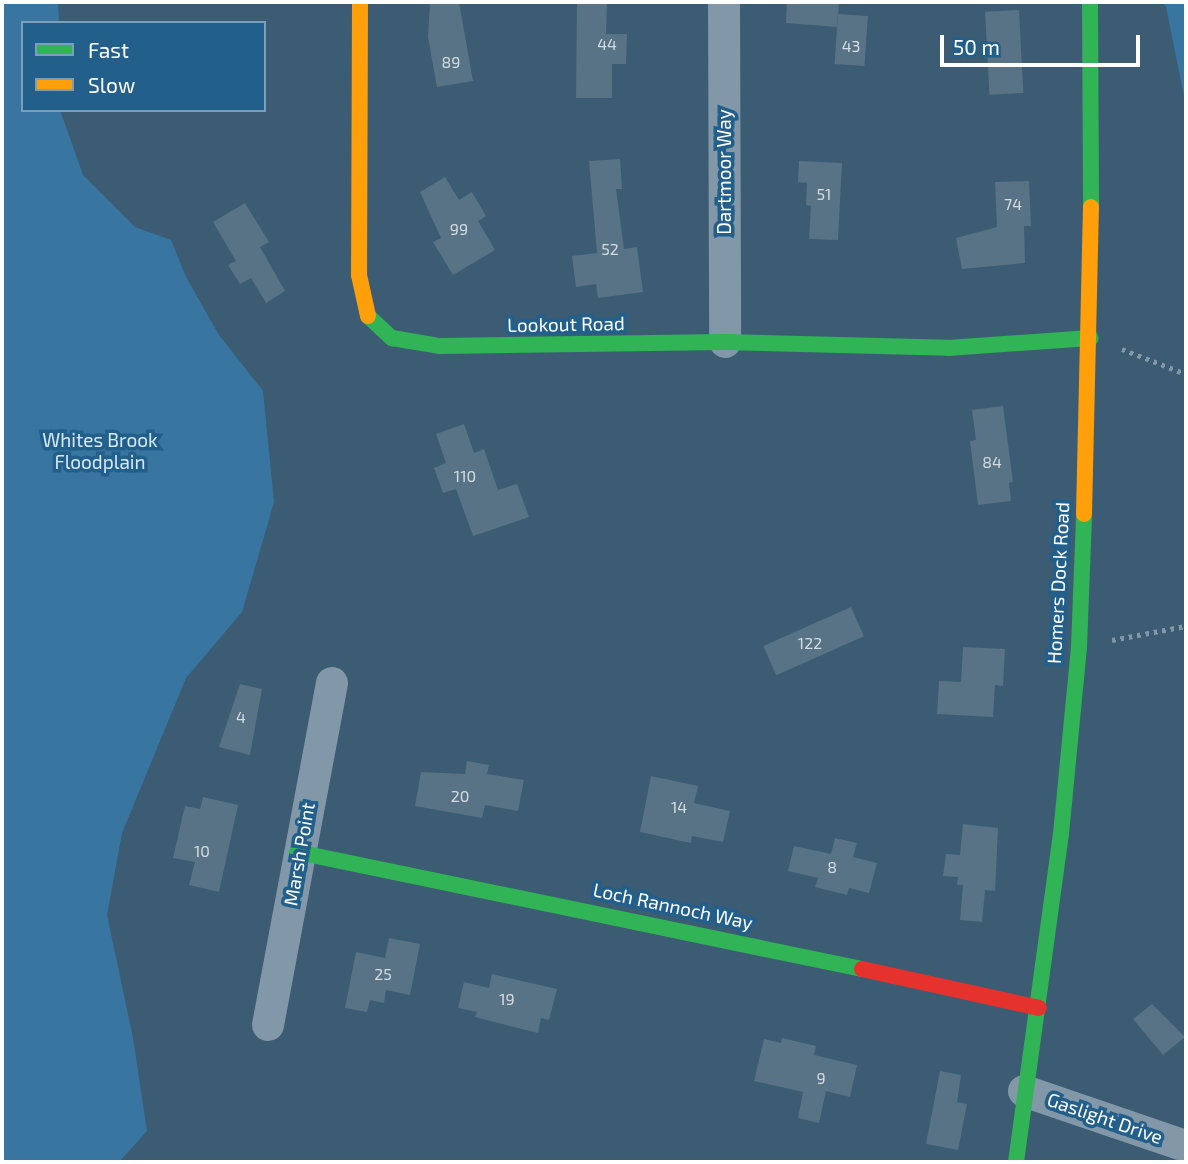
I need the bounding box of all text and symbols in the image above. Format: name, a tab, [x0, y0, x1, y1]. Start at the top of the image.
legend	[21, 21, 266, 112]
scale bar	[943, 21, 1142, 65]
house number: 44	[597, 34, 617, 54]
text: 50 m	[953, 34, 1000, 59]
house number: 43	[842, 36, 860, 56]
text: Fast	[88, 37, 129, 62]
house number: 89	[442, 52, 460, 72]
text: Slow	[88, 72, 135, 97]
street label: Dartmoor Way	[713, 109, 735, 235]
house number: 51	[817, 184, 831, 204]
house number: 74	[1004, 194, 1022, 214]
house number: 99	[450, 219, 468, 239]
house number: 52	[601, 239, 619, 259]
street label: Lookout Road	[507, 312, 625, 336]
park label: Whites Brook Floodplain	[42, 429, 158, 473]
house number: 84	[982, 452, 1002, 472]
house number: 110	[454, 466, 476, 486]
street label: Homers Dock Road	[1042, 501, 1074, 665]
house number: 122	[798, 633, 822, 653]
house number: 4	[236, 707, 246, 727]
house number: 20	[451, 786, 469, 806]
house number: 14	[671, 797, 687, 817]
street label: Marsh Point	[279, 801, 319, 907]
house number: 10	[194, 841, 210, 861]
house number: 8	[827, 857, 837, 877]
street label: Loch Rannoch Way	[591, 878, 755, 934]
house number: 25	[374, 964, 392, 984]
house number: 19	[499, 989, 515, 1009]
house number: 9	[816, 1068, 826, 1088]
street label: Gaslight Drive	[1044, 1088, 1166, 1148]

